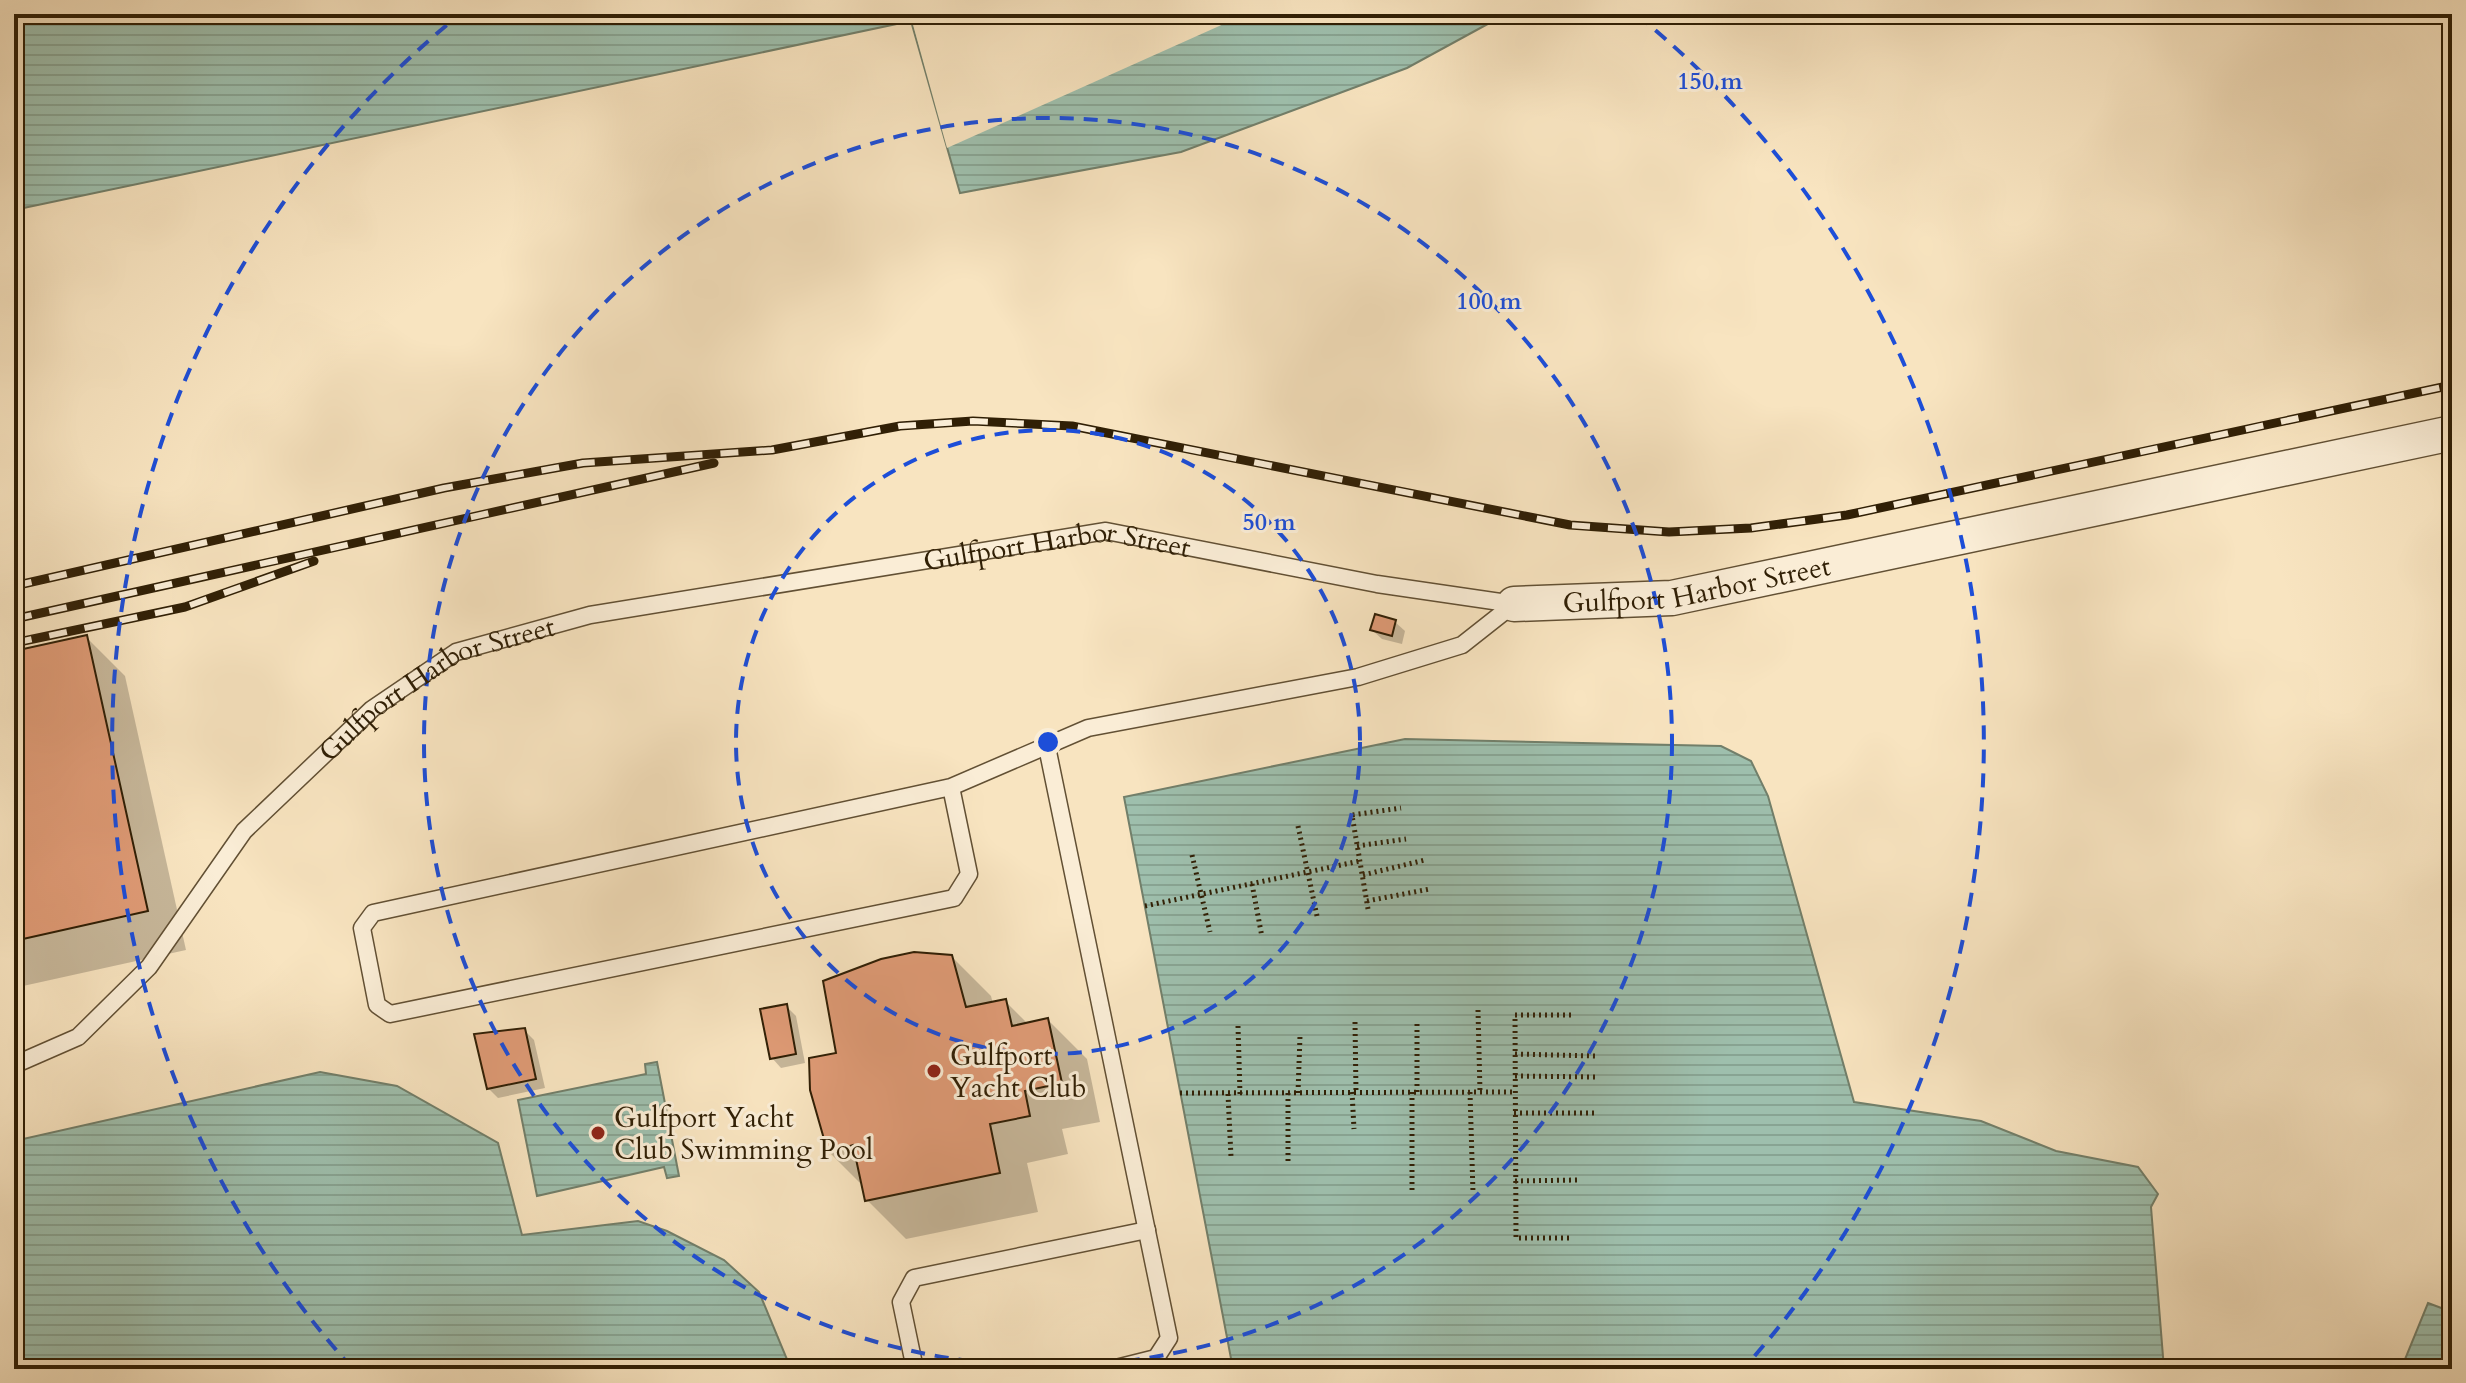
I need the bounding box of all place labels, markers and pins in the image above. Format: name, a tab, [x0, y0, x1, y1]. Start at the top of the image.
centre of rings	[1034, 728, 1062, 756]
place label: Gulfport Yacht Club	[950, 1037, 1086, 1107]
marker: Gulfport Yacht Club	[925, 1062, 943, 1080]
place label: Gulfport Yacht Club Swimming Pool	[614, 1099, 873, 1169]
marker: Gulfport Yacht Club Swimming Pool	[589, 1124, 607, 1142]

